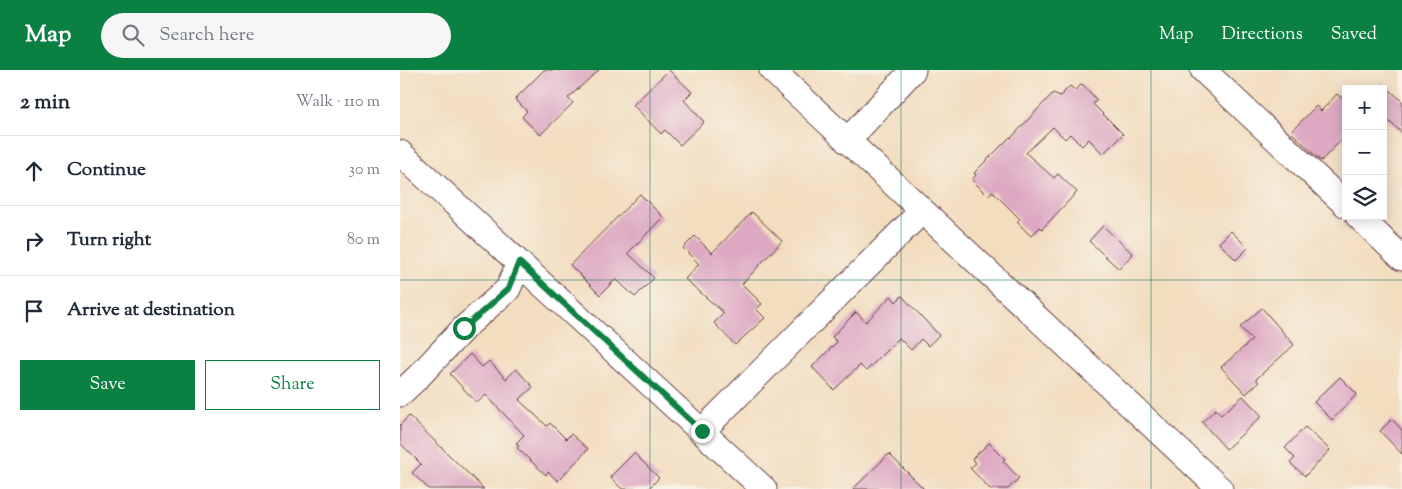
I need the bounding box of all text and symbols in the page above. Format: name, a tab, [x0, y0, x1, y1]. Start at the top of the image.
search box	[101, 13, 451, 58]
text: Map	[25, 18, 71, 52]
icon: search	[119, 21, 147, 49]
text: Search here	[159, 22, 255, 49]
text: Map	[1159, 22, 1194, 48]
text: Directions	[1222, 22, 1303, 48]
text: Saved	[1331, 22, 1377, 48]
map controls	[1342, 85, 1387, 220]
button: +	[1342, 85, 1387, 130]
text: 2 min	[20, 88, 70, 118]
text: Walk · 110 m	[296, 91, 380, 114]
button: −	[1342, 130, 1387, 175]
icon: ahead	[20, 157, 48, 185]
text: Continue	[67, 157, 146, 184]
text: 30 m	[349, 159, 380, 182]
button: layers	[1342, 175, 1387, 220]
icon: right	[20, 227, 48, 255]
text: Turn right	[67, 227, 151, 254]
text: 80 m	[347, 229, 380, 252]
icon: arrive	[20, 297, 48, 325]
text: Arrive at destination	[67, 297, 235, 324]
route start	[453, 317, 476, 340]
button: Save	[20, 360, 195, 410]
button: Share	[205, 360, 380, 410]
route end	[691, 420, 714, 443]

